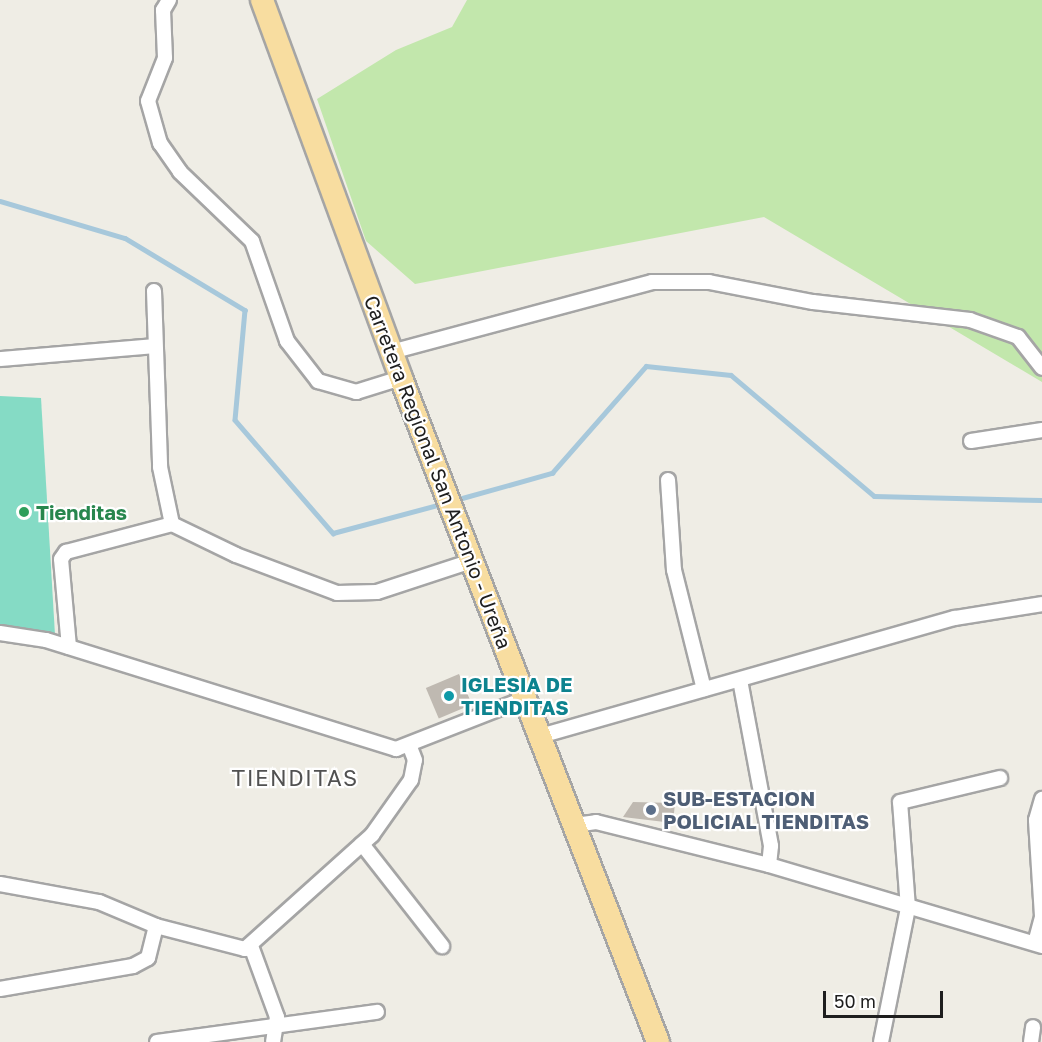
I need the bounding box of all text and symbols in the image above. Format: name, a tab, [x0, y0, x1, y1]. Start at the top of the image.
street label: Carretera Regional San Antonio - Ureña	[359, 292, 517, 652]
place label: Tienditas	[36, 500, 127, 524]
marker: Tienditas	[17, 505, 31, 519]
place label: IGLESIA DE TIENDITAS	[461, 672, 573, 719]
marker: IGLESIA DE TIENDITAS	[442, 689, 456, 703]
district label: TIENDITAS	[232, 765, 358, 791]
place label: SUB-ESTACION POLICIAL TIENDITAS	[663, 786, 869, 833]
marker: SUB-ESTACION POLICIAL TIENDITAS	[644, 803, 658, 817]
scale bar	[826, 979, 946, 1017]
text: 50 m	[834, 990, 876, 1012]

